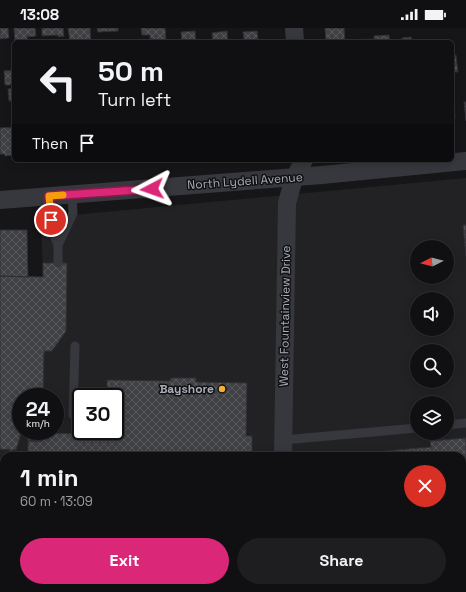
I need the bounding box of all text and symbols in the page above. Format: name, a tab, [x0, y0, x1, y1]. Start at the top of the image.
text: 13:08	[20, 5, 59, 24]
text: 50 m	[98, 53, 164, 89]
icon: left	[32, 56, 84, 108]
text: Turn left	[98, 88, 171, 111]
icon: arrive	[76, 132, 98, 154]
text: Then	[32, 134, 68, 153]
position arrow	[131, 168, 173, 210]
street label: North Lydell Avenue	[187, 169, 303, 193]
pin	[34, 203, 68, 237]
icon: arrive	[40, 209, 62, 231]
north arrow	[410, 240, 454, 284]
map controls	[410, 240, 454, 440]
street label: West Fountainview Drive	[276, 245, 294, 387]
button: sound	[410, 292, 454, 336]
button: search	[410, 344, 454, 388]
place label: Bayshore	[159, 381, 214, 397]
marker: Bayshore	[217, 384, 227, 394]
speed limit sign: 30	[72, 388, 124, 440]
text: 24	[26, 396, 50, 422]
button: layers	[410, 396, 454, 440]
text: km/h	[26, 417, 50, 430]
text: 1 min	[20, 462, 79, 493]
button: close	[404, 465, 446, 507]
text: 60 m · 13:09	[20, 493, 93, 510]
button: Exit	[20, 538, 229, 584]
button: Share	[237, 538, 446, 584]

